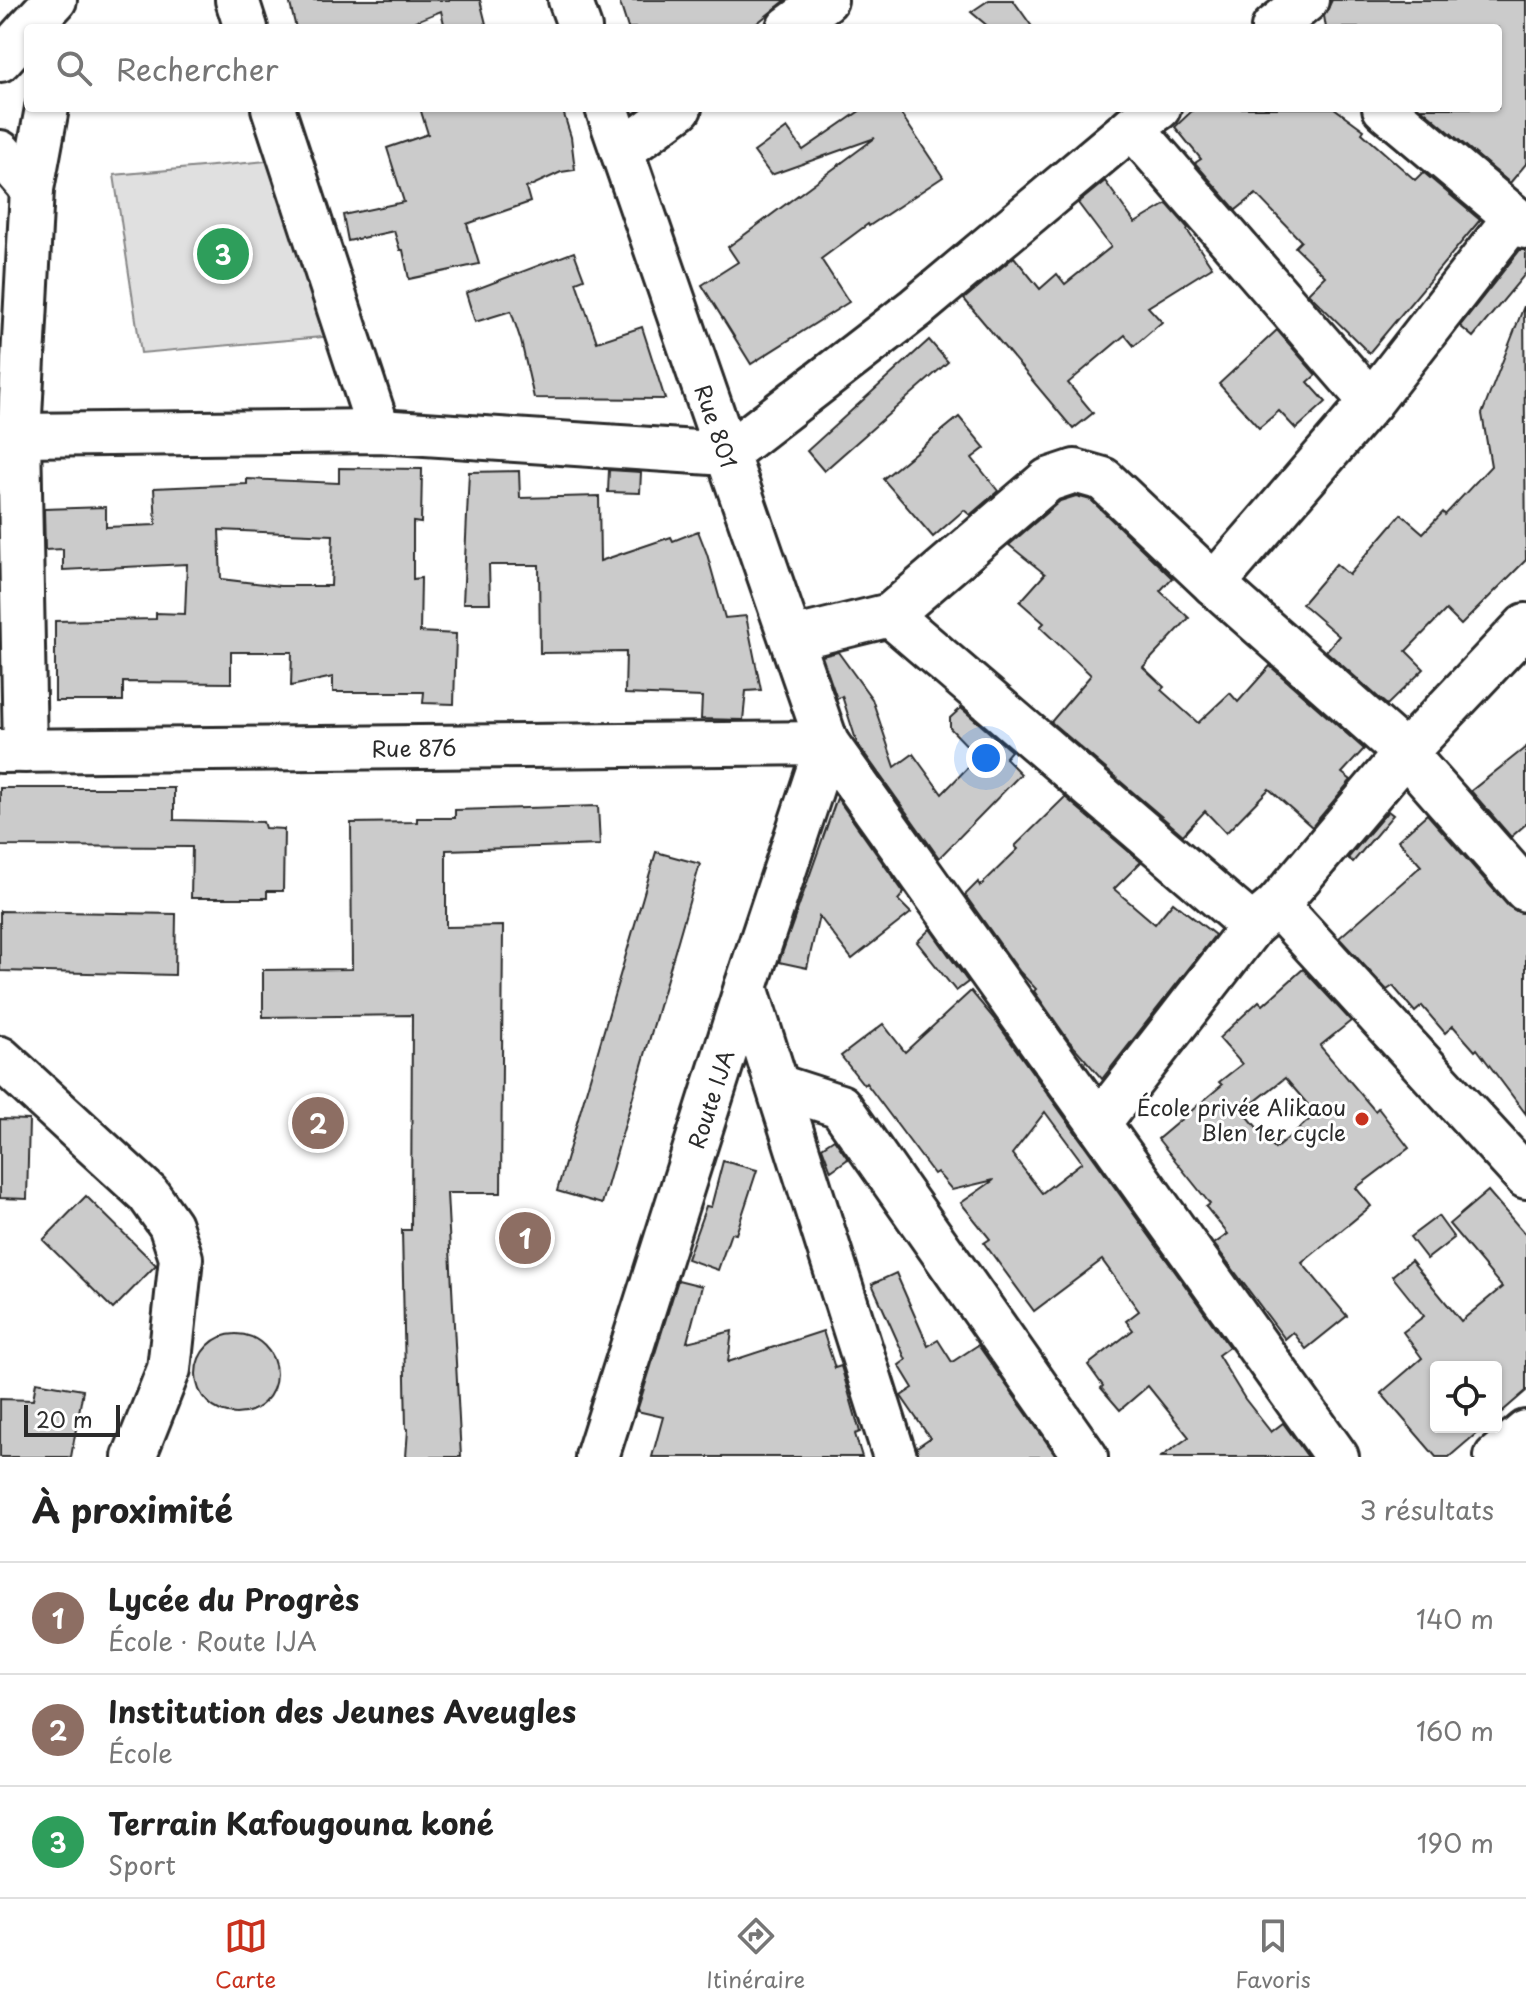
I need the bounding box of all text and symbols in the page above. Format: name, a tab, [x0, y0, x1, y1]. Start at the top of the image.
search box	[24, 24, 1502, 112]
icon: search	[52, 46, 96, 90]
text: Rechercher	[116, 46, 279, 91]
pin: 3	[197, 224, 249, 284]
street label: Rue 801	[687, 380, 747, 472]
street label: Rue 876	[371, 730, 457, 764]
your location	[966, 738, 1006, 778]
street label: Route IJA	[679, 1045, 742, 1153]
place label: École privée Alikaou Blen 1er cycle	[1137, 1090, 1346, 1148]
pin: 2	[292, 1093, 344, 1153]
marker: École privée Alikaou Blen 1er cycle	[1353, 1110, 1371, 1128]
pin: 1	[499, 1208, 551, 1268]
map controls	[1430, 1361, 1502, 1433]
button: locate	[1430, 1361, 1502, 1433]
scale bar	[24, 1401, 120, 1437]
text: 20 m	[36, 1402, 93, 1435]
text: À proximité	[32, 1483, 233, 1535]
text: 3 résultats	[1360, 1490, 1494, 1529]
text: Lycée du Progrès	[108, 1576, 359, 1621]
text: 1	[52, 1599, 64, 1638]
text: 140 m	[1416, 1599, 1494, 1638]
text: École · Route IJA	[108, 1621, 317, 1660]
text: Institution des Jeunes Aveugles	[108, 1688, 576, 1733]
text: 2	[49, 1711, 67, 1750]
text: 160 m	[1416, 1711, 1494, 1750]
text: École	[108, 1733, 173, 1772]
text: Terrain Kafougouna koné	[108, 1800, 494, 1845]
text: 3	[49, 1823, 67, 1862]
text: 190 m	[1417, 1823, 1494, 1862]
text: Sport	[108, 1845, 176, 1884]
tab: Carte	[215, 1914, 276, 1995]
tab: Itinéraire	[706, 1914, 805, 1995]
tab: Favoris	[1235, 1914, 1311, 1995]

